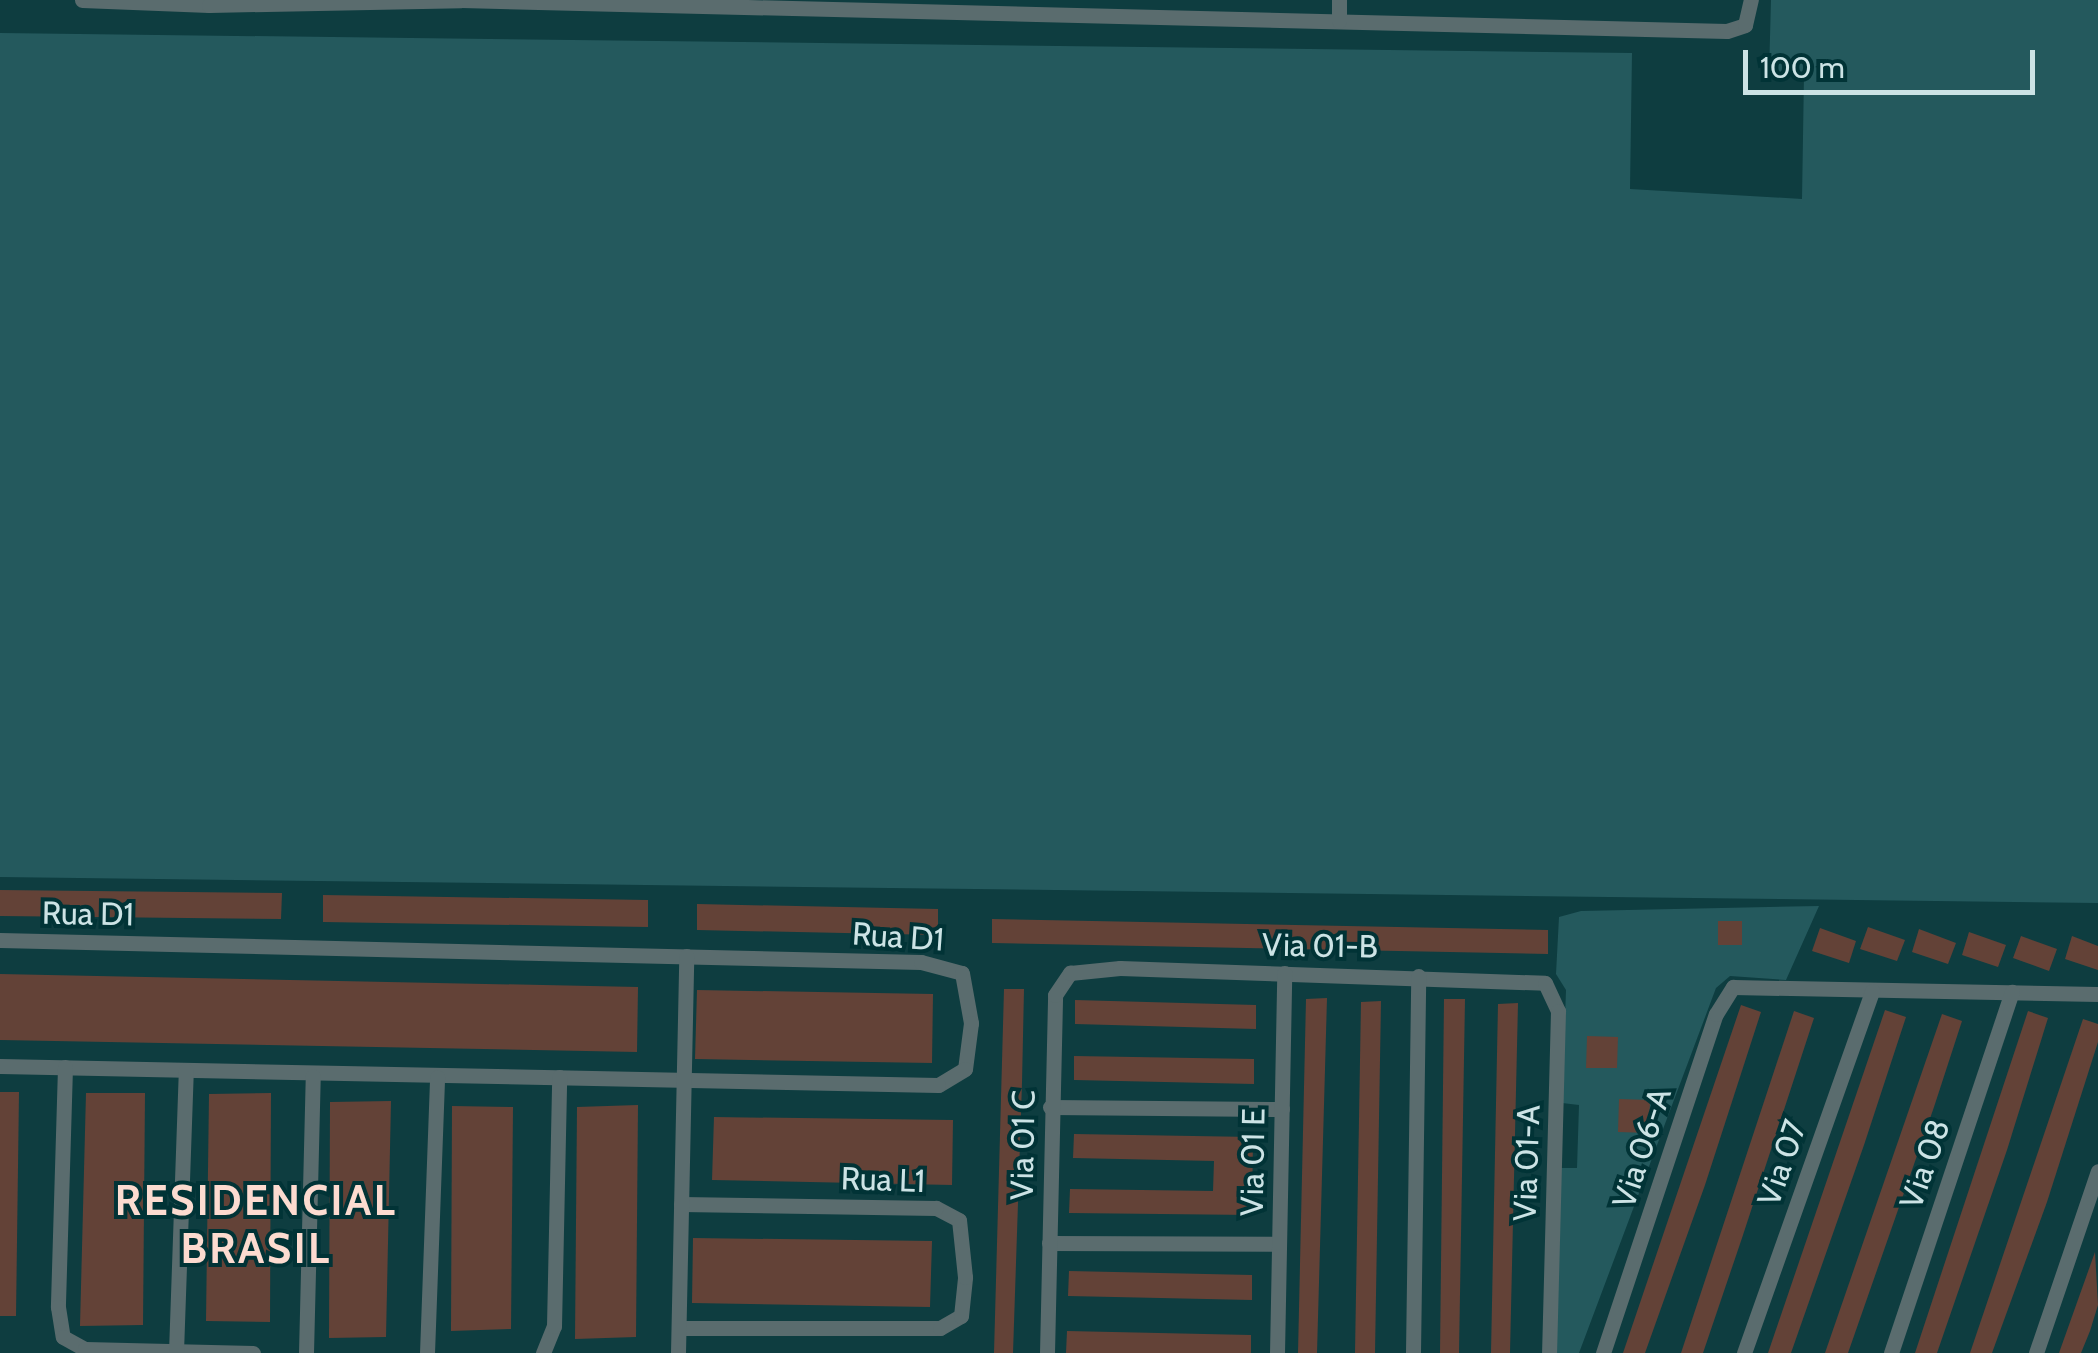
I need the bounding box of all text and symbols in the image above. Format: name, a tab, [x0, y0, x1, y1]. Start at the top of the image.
scale bar	[1748, 30, 2040, 92]
text: 100 m	[1760, 49, 1845, 86]
street label: Rua D1	[42, 894, 134, 934]
street label: Rua D1	[851, 915, 945, 959]
street label: Via 01-B	[1262, 926, 1378, 966]
street label: Via 06-A	[1605, 1083, 1679, 1213]
street label: Via 01 C	[1003, 1090, 1043, 1200]
street label: Via 01-A	[1506, 1104, 1548, 1222]
street label: Via 01 E	[1233, 1108, 1273, 1216]
street label: Via 08	[1892, 1114, 1958, 1214]
street label: Via 07	[1749, 1115, 1815, 1211]
street label: Rua L1	[840, 1159, 926, 1201]
district label: RESIDENCIAL BRASIL	[115, 1175, 397, 1274]

